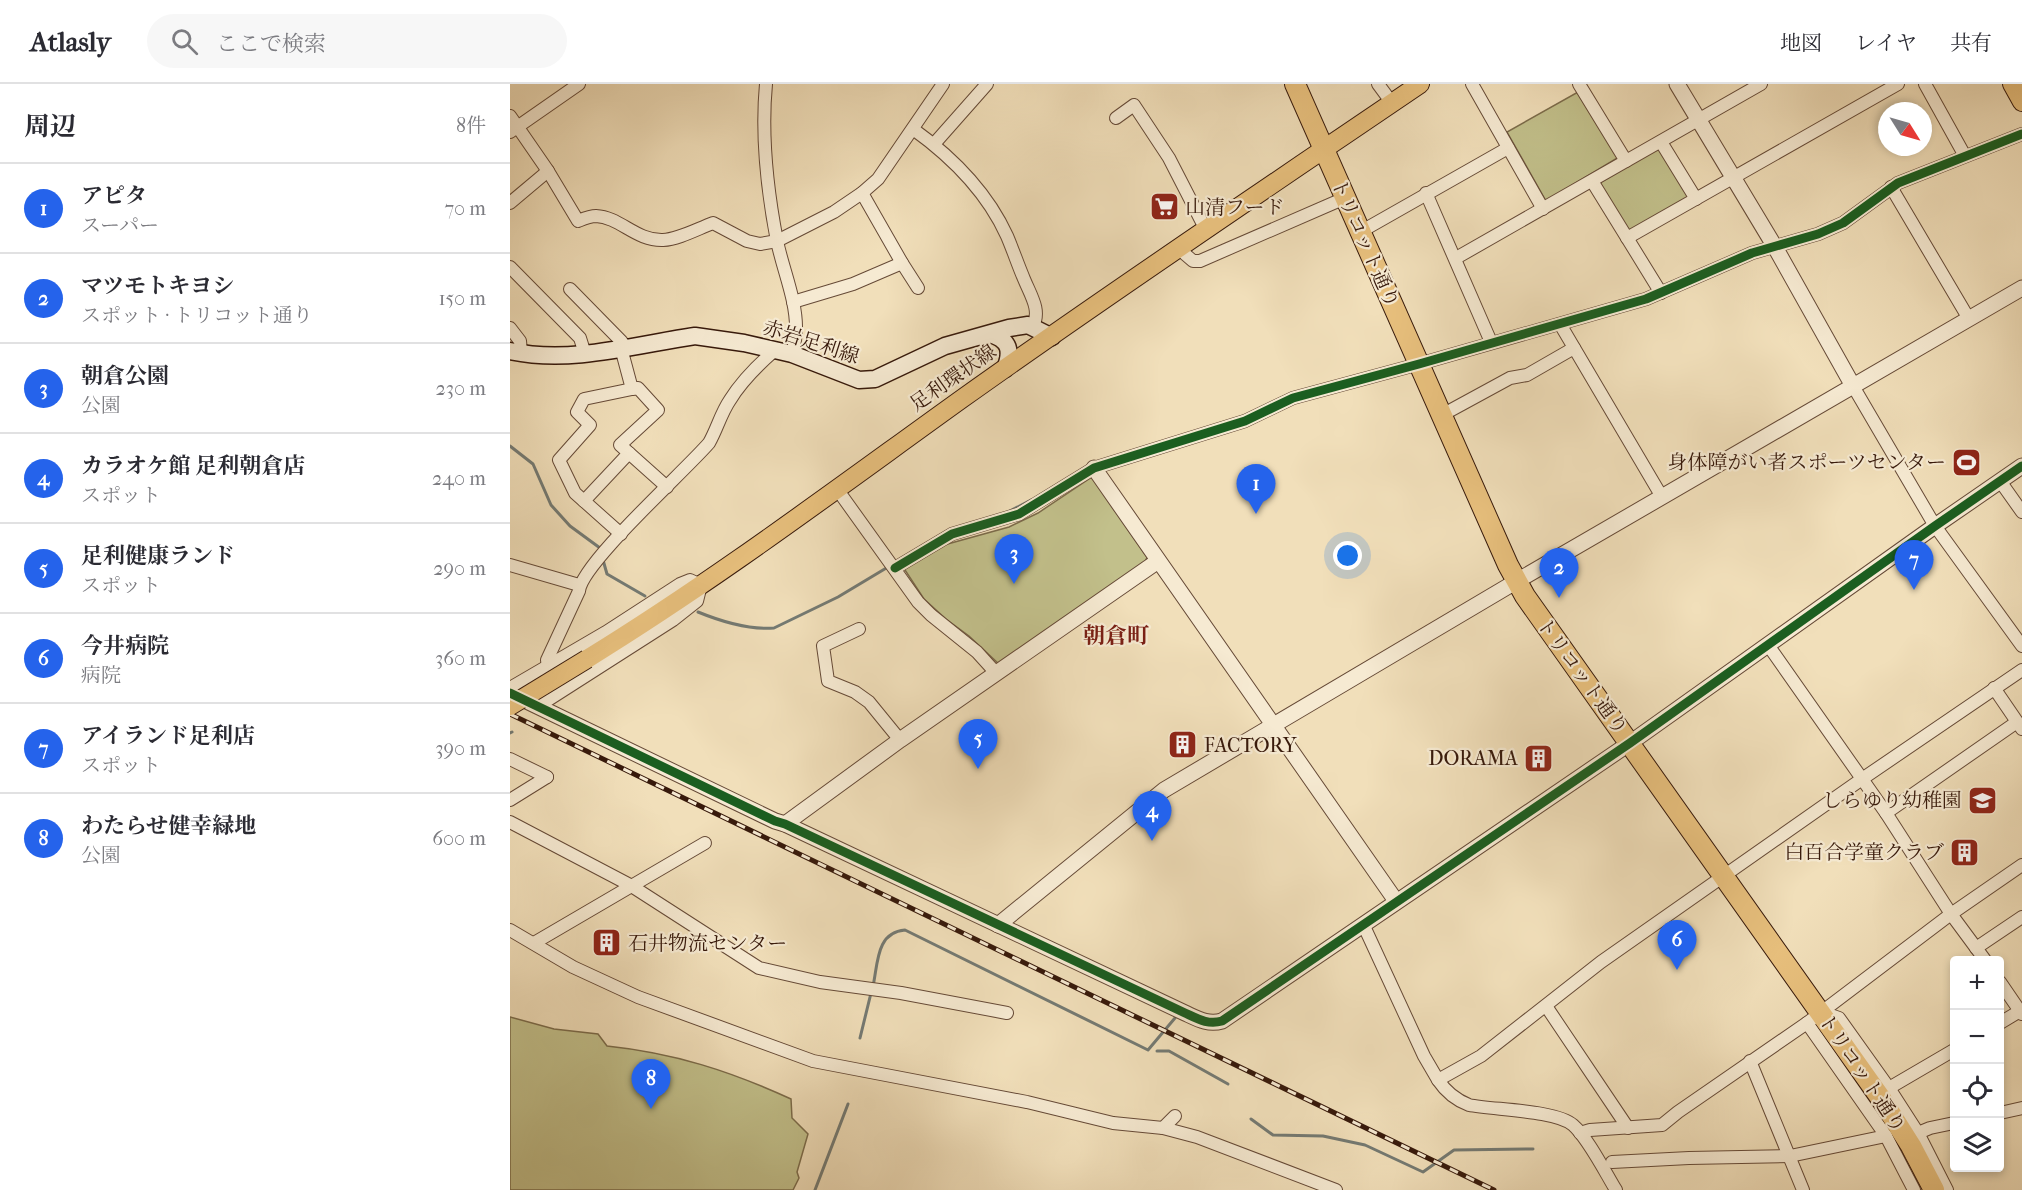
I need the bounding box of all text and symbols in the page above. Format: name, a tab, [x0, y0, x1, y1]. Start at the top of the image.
search box	[147, 14, 567, 68]
text: Atlasly	[30, 25, 111, 58]
icon: search	[168, 25, 201, 58]
text: ここで検索	[216, 31, 326, 57]
text: 地図	[1780, 31, 1822, 55]
text: レイヤ	[1855, 31, 1917, 55]
text: 共有	[1950, 31, 1992, 55]
north arrow	[1878, 102, 1932, 156]
text: 周辺	[24, 111, 76, 142]
text: 8件	[456, 114, 486, 137]
street label: トリコット通り	[1326, 175, 1404, 311]
text: アピタ	[81, 183, 147, 209]
supermarket icon: 山清フード	[1148, 191, 1180, 223]
place label: 山清フード	[1185, 196, 1284, 219]
text: 1	[40, 197, 47, 220]
text: 70 m	[444, 197, 486, 220]
text: スーパー	[81, 214, 159, 237]
text: マツモトキヨシ	[81, 273, 234, 299]
text: 2	[38, 287, 49, 310]
text: 150 m	[438, 287, 486, 310]
text: スポット · トリコット通り	[81, 304, 313, 327]
street label: 赤岩足利線	[760, 316, 862, 368]
street label: 足利環状線	[905, 340, 1001, 416]
text: 朝倉公園	[81, 363, 169, 389]
text: 3	[39, 377, 48, 400]
text: 230 m	[436, 377, 486, 400]
text: 公園	[81, 394, 121, 417]
sports icon: 身体障がい者スポーツセンター	[1951, 446, 1983, 478]
place label: 身体障がい者スポーツセンター	[1668, 451, 1946, 474]
text: カラオケ館 足利朝倉店	[81, 453, 305, 479]
pin: 1	[1236, 464, 1276, 514]
text: 4	[38, 467, 49, 490]
text: 240 m	[432, 467, 486, 490]
text: スポット	[81, 484, 161, 507]
pin: 3	[994, 534, 1034, 584]
pin: 7	[1894, 540, 1934, 590]
your location	[1333, 541, 1362, 570]
text: 足利健康ランド	[81, 543, 235, 569]
pin: 2	[1540, 548, 1578, 598]
text: 5	[39, 557, 48, 580]
text: 290 m	[433, 557, 486, 580]
text: スポット	[81, 574, 161, 597]
street label: トリコット通り	[1532, 613, 1632, 739]
district label: 朝倉町	[1083, 623, 1149, 649]
text: 今井病院	[81, 633, 169, 659]
text: 6	[38, 647, 49, 670]
text: 360 m	[435, 647, 486, 670]
text: 病院	[81, 664, 121, 687]
pin: 5	[958, 720, 998, 769]
text: アイランド足利店	[81, 723, 255, 749]
building icon: FACTORY	[1167, 729, 1199, 761]
place label: FACTORY	[1204, 734, 1298, 757]
text: 7	[39, 737, 48, 760]
text: 390 m	[435, 737, 486, 760]
building icon: DORAMA	[1523, 742, 1555, 774]
place label: DORAMA	[1428, 747, 1519, 770]
text: スポット	[81, 754, 161, 777]
school or university icon: しらゆり幼稚園	[1967, 784, 1999, 816]
place label: しらゆり幼稚園	[1822, 789, 1962, 812]
pin: 4	[1132, 792, 1172, 841]
text: わたらせ健幸緑地	[81, 813, 256, 839]
text: 8	[38, 827, 49, 850]
text: 600 m	[432, 827, 486, 850]
building icon: 白百合学童クラブ	[1949, 836, 1981, 868]
place label: 白百合学童クラブ	[1784, 841, 1944, 864]
text: 公園	[81, 844, 121, 867]
pin: 6	[1658, 920, 1696, 970]
building icon: 石井物流センター	[591, 927, 623, 959]
place label: 石井物流センター	[628, 932, 787, 955]
map controls	[1950, 956, 2004, 1172]
button: +	[1950, 956, 2004, 1010]
street label: トリコット通り	[1814, 1009, 1910, 1137]
button: −	[1950, 1010, 2004, 1064]
pin: 8	[632, 1060, 670, 1109]
button: locate	[1950, 1064, 2004, 1118]
button: layers	[1950, 1118, 2004, 1172]

